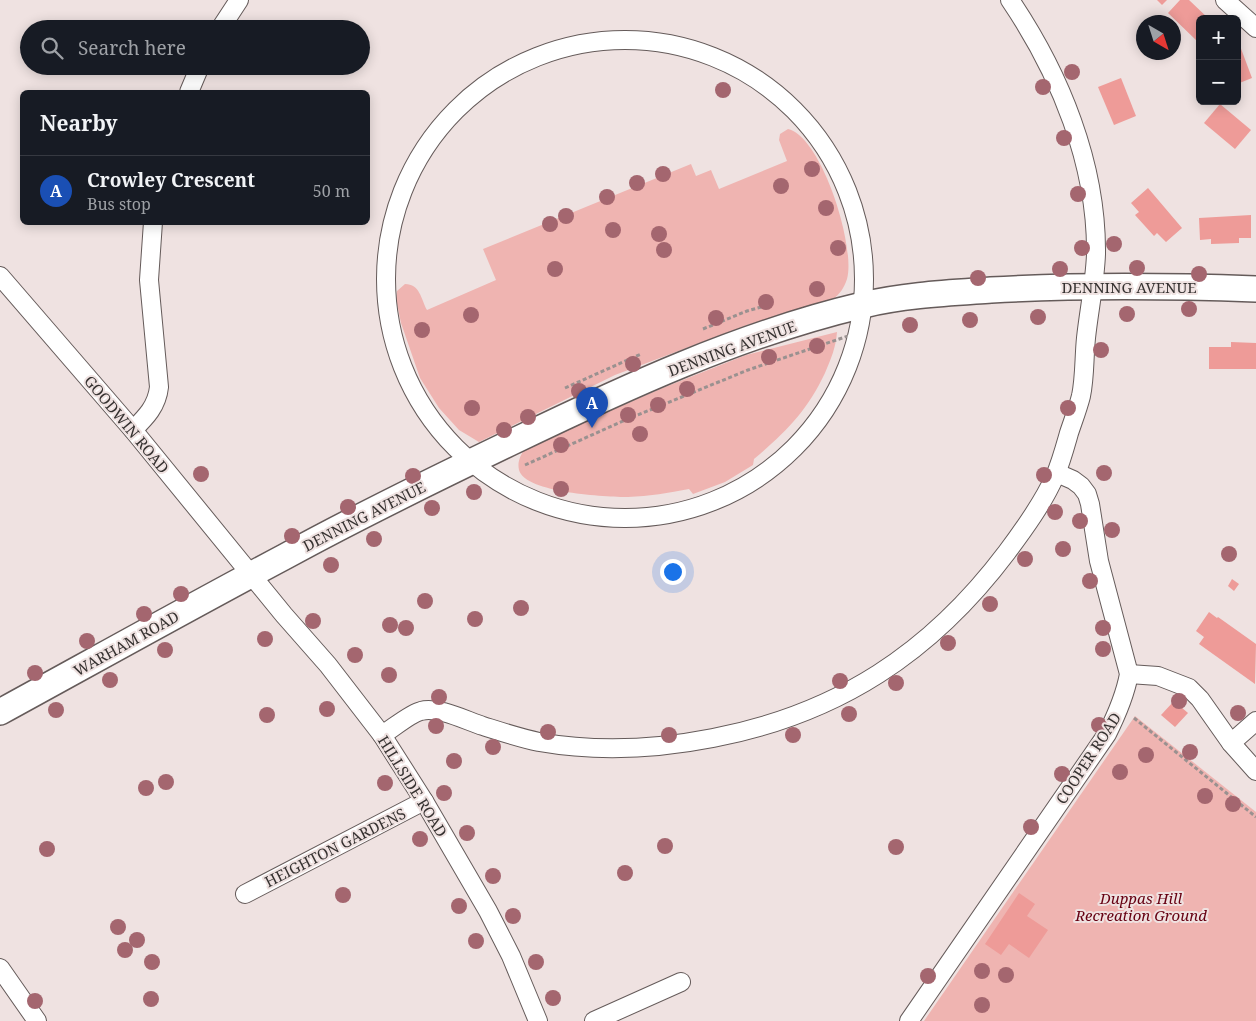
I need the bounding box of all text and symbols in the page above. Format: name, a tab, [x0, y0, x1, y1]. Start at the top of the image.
north arrow	[1136, 15, 1181, 60]
map controls	[1196, 15, 1241, 105]
button: +	[1196, 15, 1241, 60]
search box	[20, 20, 370, 75]
icon: search	[38, 34, 66, 62]
text: Search here	[78, 35, 186, 61]
button: −	[1196, 60, 1241, 105]
text: Nearby	[40, 109, 118, 137]
text: Crowley Crescent	[87, 167, 255, 193]
text: A	[50, 180, 62, 202]
text: 50 m	[313, 180, 350, 202]
text: Bus stop	[87, 193, 151, 215]
street label: DENNING AVENUE	[1061, 277, 1197, 297]
street label: DENNING AVENUE	[665, 316, 799, 380]
street label: GOODWIN ROAD	[80, 371, 174, 477]
pin: A	[576, 387, 608, 428]
street label: DENNING AVENUE	[299, 476, 429, 556]
your location	[660, 559, 686, 585]
street label: WARHAM ROAD	[70, 606, 182, 680]
street label: COOPER ROAD	[1051, 708, 1125, 808]
street label: HILLSIDE ROAD	[374, 732, 452, 840]
street label: HEIGHTON GARDENS	[261, 803, 409, 891]
park label: Duppas Hill Recreation Ground	[1074, 888, 1207, 925]

